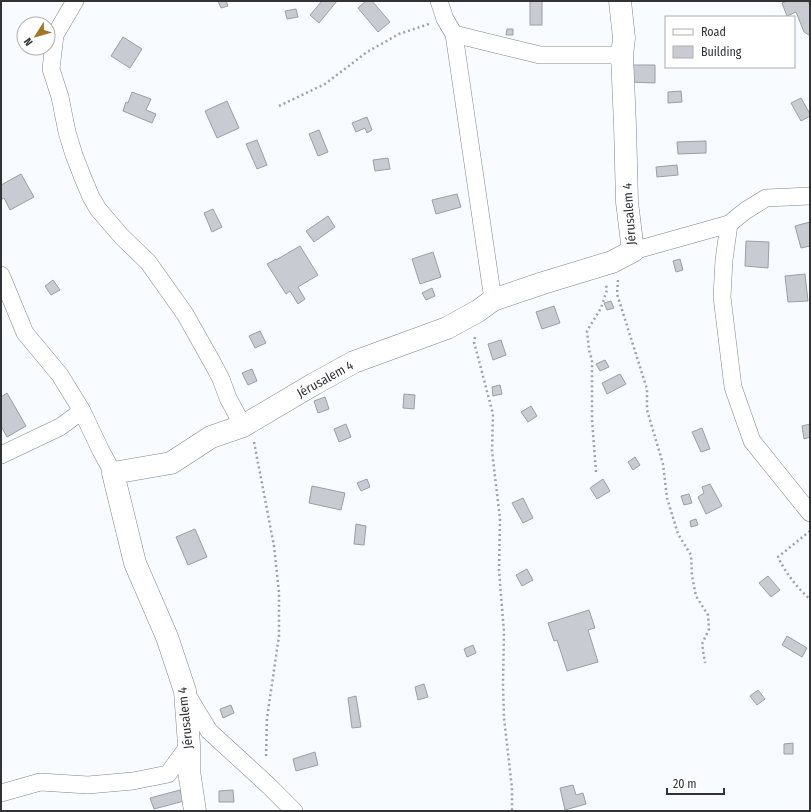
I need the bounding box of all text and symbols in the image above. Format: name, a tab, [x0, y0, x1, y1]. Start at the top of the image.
north arrow	[16, 16, 56, 56]
legend	[665, 16, 795, 68]
text: Road	[701, 25, 726, 39]
text: N	[21, 35, 36, 48]
text: Building	[701, 45, 742, 59]
street label: Jérusalem 4	[619, 182, 639, 246]
street label: Jérusalem 4	[294, 357, 356, 401]
street label: Jérusalem 4	[174, 686, 196, 750]
scale bar	[667, 770, 724, 796]
text: 20 m	[673, 777, 697, 791]

